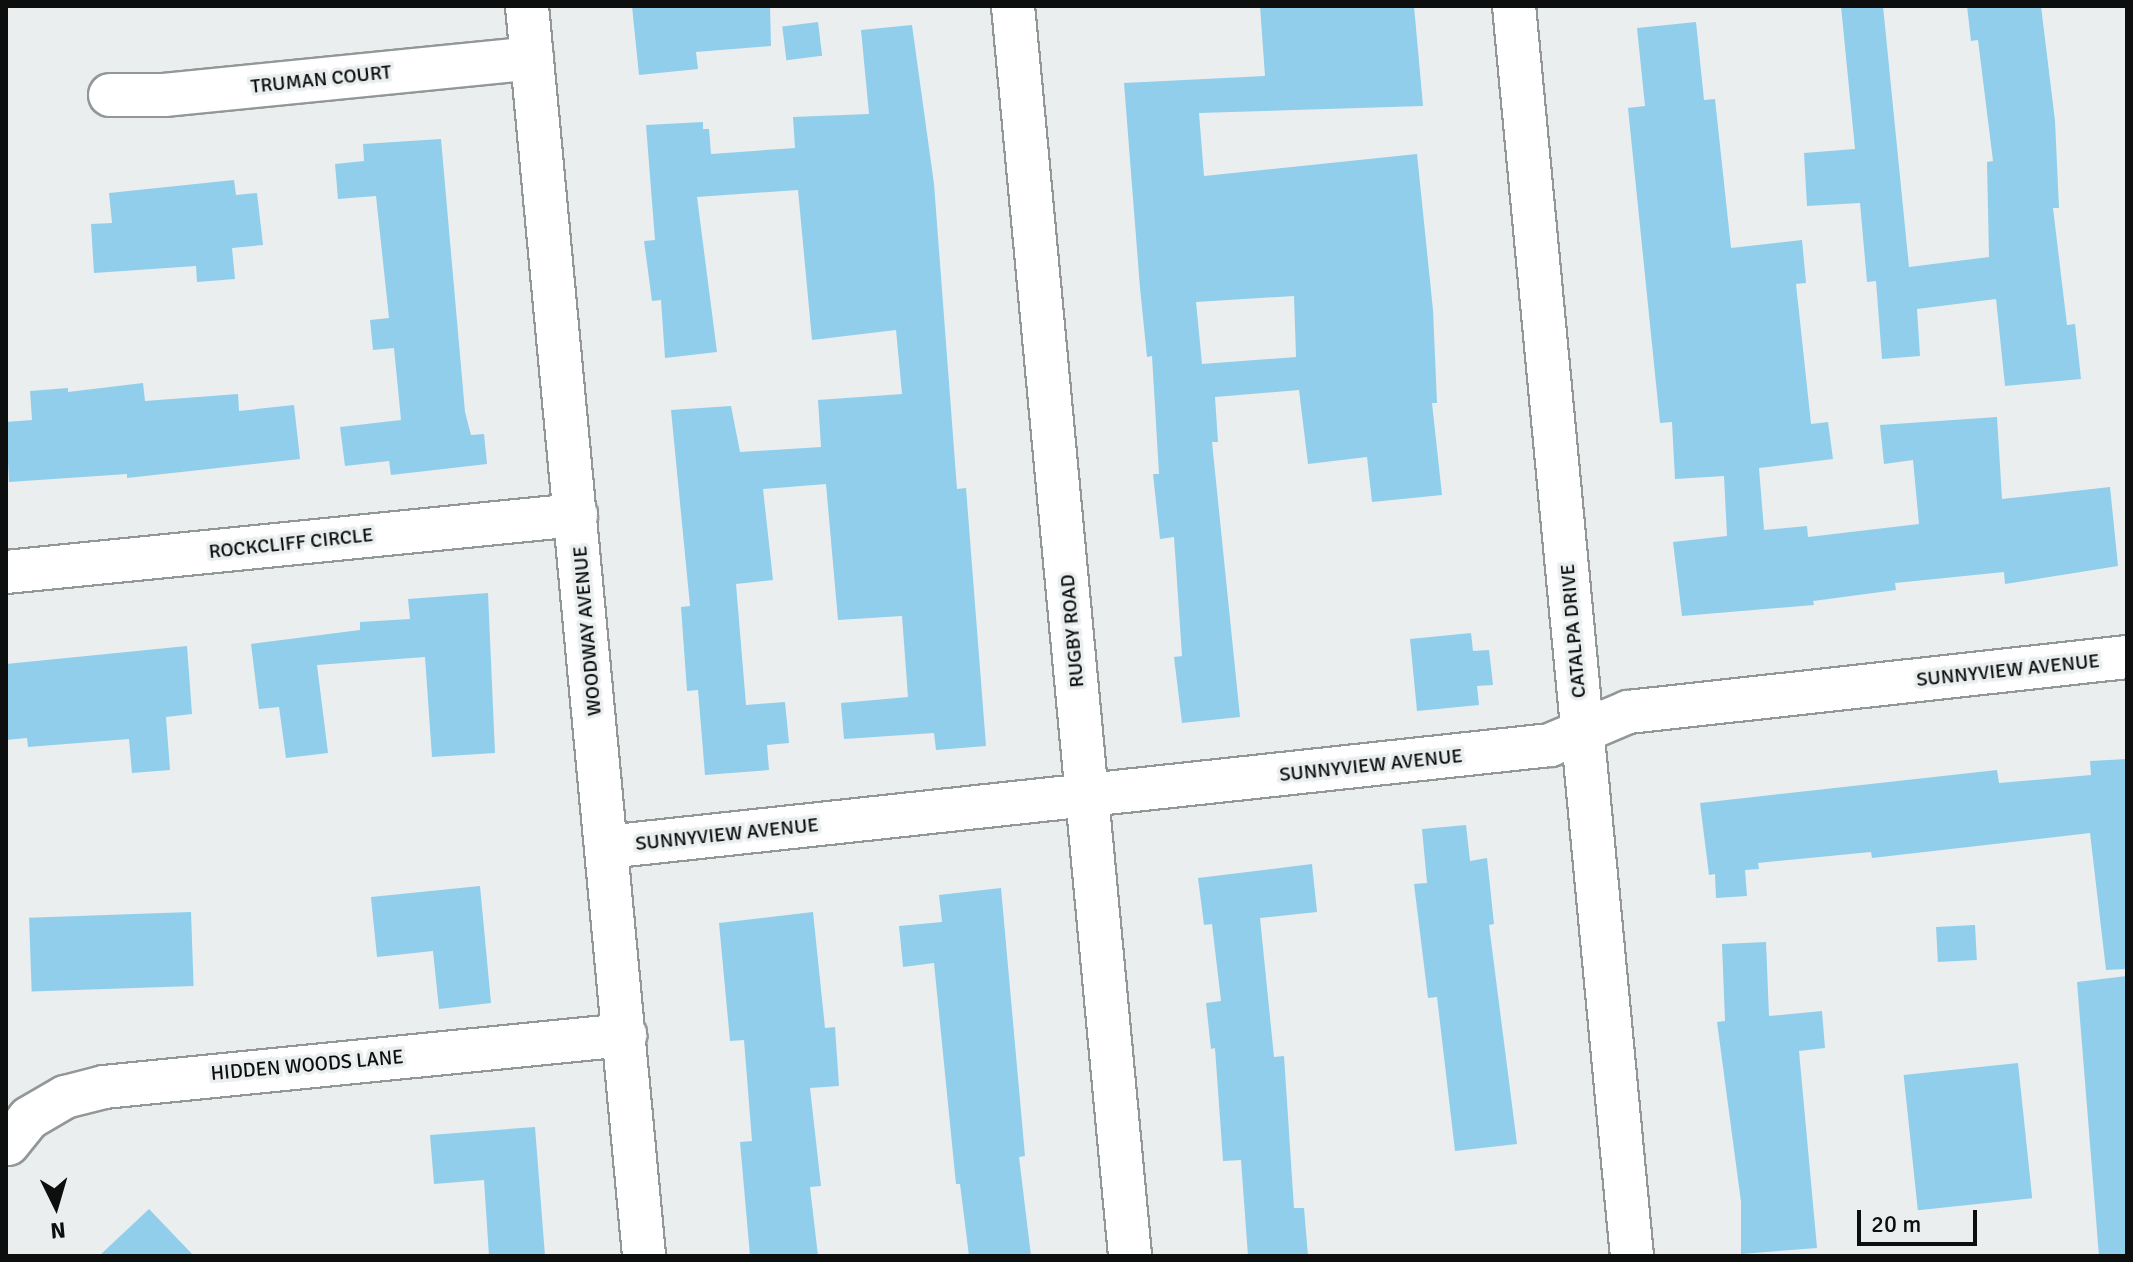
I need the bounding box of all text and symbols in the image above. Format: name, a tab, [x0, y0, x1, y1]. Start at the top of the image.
street label: TRUMAN COURT	[249, 60, 393, 98]
street label: ROCKCLIFF CIRCLE	[208, 522, 374, 564]
street label: WOODWAY AVENUE	[568, 545, 606, 717]
street label: CATALPA DRIVE	[1555, 563, 1591, 699]
street label: RUGBY ROAD	[1055, 573, 1089, 689]
street label: SUNNYVIEW AVENUE	[1915, 648, 2101, 692]
street label: SUNNYVIEW AVENUE	[1278, 743, 1464, 787]
street label: SUNNYVIEW AVENUE	[634, 812, 820, 856]
street label: HIDDEN WOODS LANE	[210, 1045, 404, 1085]
north arrow	[16, 1166, 96, 1246]
scale bar	[1861, 1194, 1981, 1244]
text: 20 m	[1871, 1209, 1921, 1239]
text: N	[49, 1216, 67, 1245]

